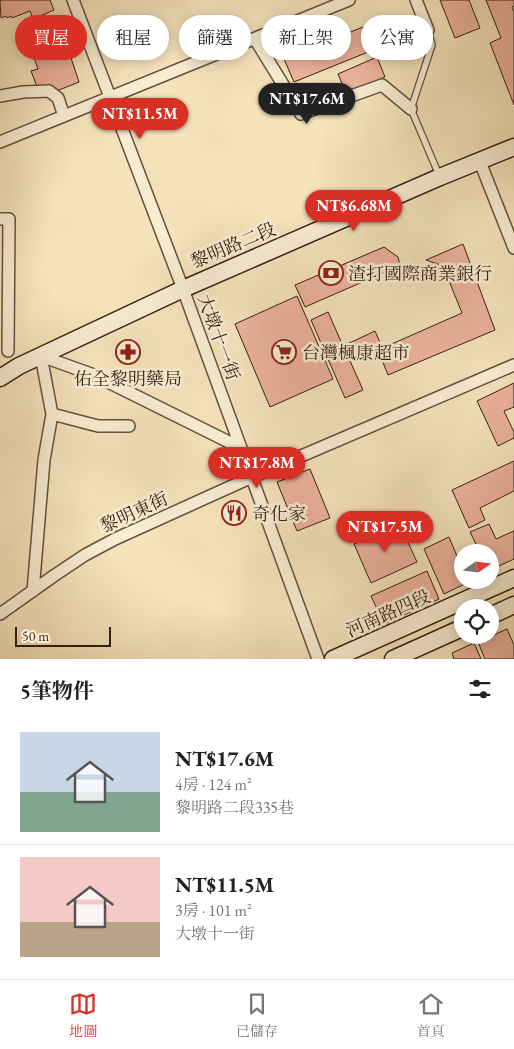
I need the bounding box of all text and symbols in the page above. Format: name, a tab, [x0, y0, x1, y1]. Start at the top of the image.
chip: 買屋	[15, 15, 87, 60]
chip: 租屋	[97, 15, 169, 60]
chip: 篩選	[179, 15, 251, 60]
chip: 新上架	[261, 15, 351, 60]
chip: 公寓	[361, 15, 433, 60]
pin: NT$17.6M	[255, 82, 359, 125]
text: NT$17.6M	[269, 88, 345, 109]
pin: NT$11.5M	[88, 98, 192, 140]
text: NT$11.5M	[102, 103, 178, 124]
pin: NT$6.68M	[302, 190, 406, 232]
text: NT$6.68M	[316, 195, 392, 216]
street label: 黎明路二段	[187, 217, 279, 273]
bank icon: 渣打國際商業銀行	[318, 260, 344, 286]
place label: 渣打國際商業銀行	[348, 262, 492, 285]
street label: 大墩十一街	[193, 291, 245, 383]
pharmacy icon: 佑全黎明藥局	[115, 339, 141, 365]
supermarket icon: 台灣楓康超市	[271, 339, 297, 365]
place label: 台灣楓康超市	[302, 341, 410, 364]
place label: 佑全黎明藥局	[74, 367, 182, 390]
pin: NT$17.8M	[205, 446, 309, 489]
text: NT$17.8M	[219, 452, 295, 473]
street label: 黎明東街	[97, 486, 171, 538]
restaurant icon: 奇化家	[221, 500, 247, 526]
place label: 奇化家	[252, 502, 306, 525]
pin: NT$17.5M	[333, 510, 437, 553]
text: NT$17.5M	[347, 516, 423, 537]
north arrow	[454, 544, 499, 589]
map controls	[454, 544, 499, 644]
street label: 河南路四段	[342, 584, 434, 642]
button: locate	[454, 599, 499, 644]
scale bar	[15, 624, 111, 647]
text: 50 m	[22, 627, 49, 645]
icon: filters	[466, 675, 494, 703]
text: 5筆物件	[20, 677, 94, 704]
text: NT$17.6M	[175, 745, 274, 772]
icon: home	[60, 752, 120, 812]
text: 4房 · 124 m²	[175, 774, 252, 795]
text: 黎明路二段335巷	[175, 797, 294, 818]
text: NT$11.5M	[175, 871, 274, 898]
icon: home	[60, 877, 120, 937]
text: 3房 · 101 m²	[175, 900, 252, 921]
text: 大墩十一街	[175, 923, 255, 944]
tab: 地圖	[69, 990, 97, 1040]
tab: 已儲存	[236, 990, 278, 1040]
tab: 首頁	[417, 990, 445, 1040]

